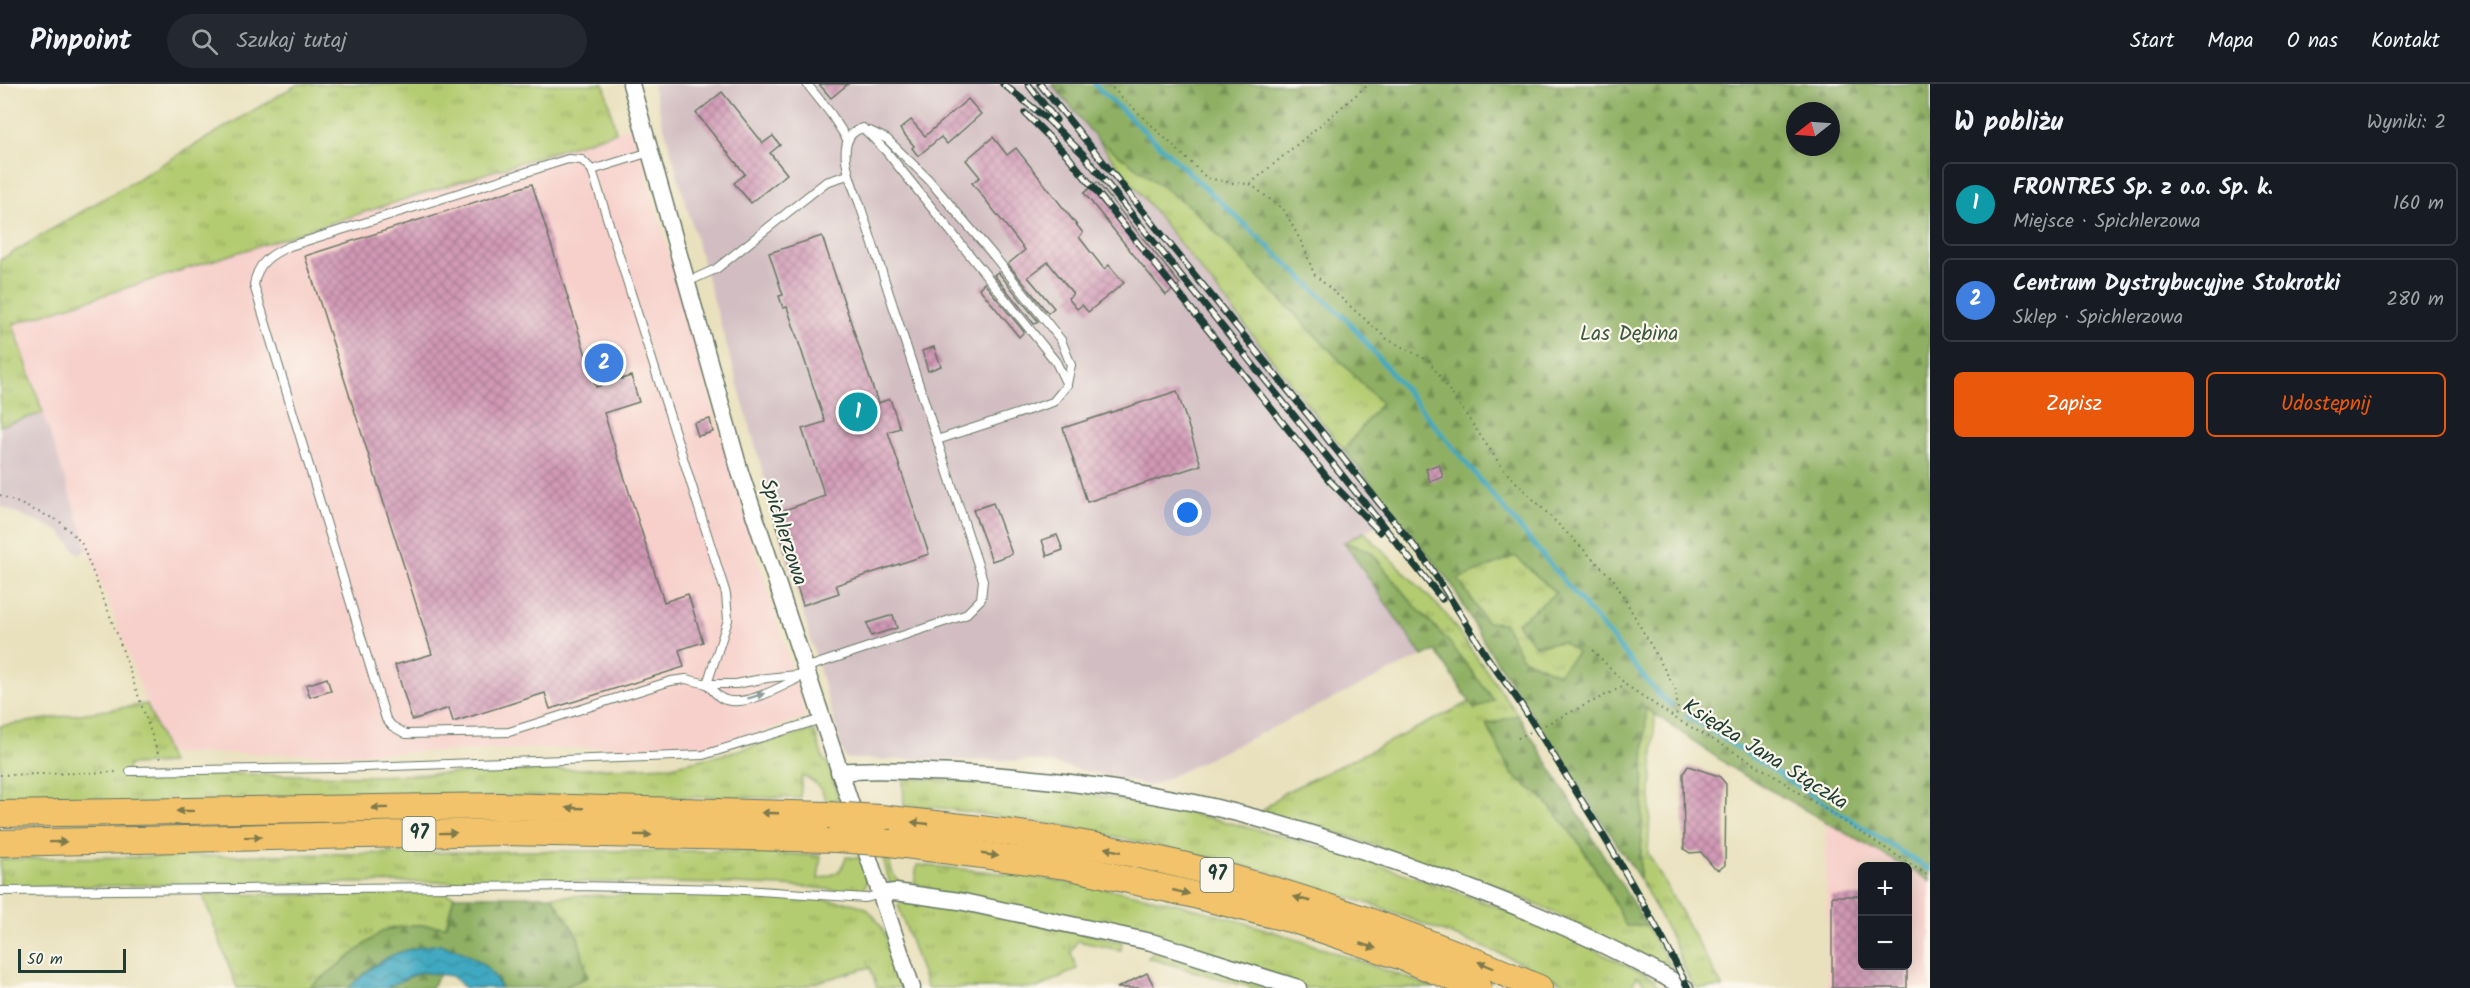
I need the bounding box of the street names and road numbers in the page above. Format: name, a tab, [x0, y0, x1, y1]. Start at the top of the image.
street label: Spichlerzowa	[750, 474, 816, 590]
street label: Księdza Jana Stączka	[1676, 691, 1854, 819]
road number: 97	[402, 817, 436, 851]
road number: 97	[1200, 858, 1234, 892]

